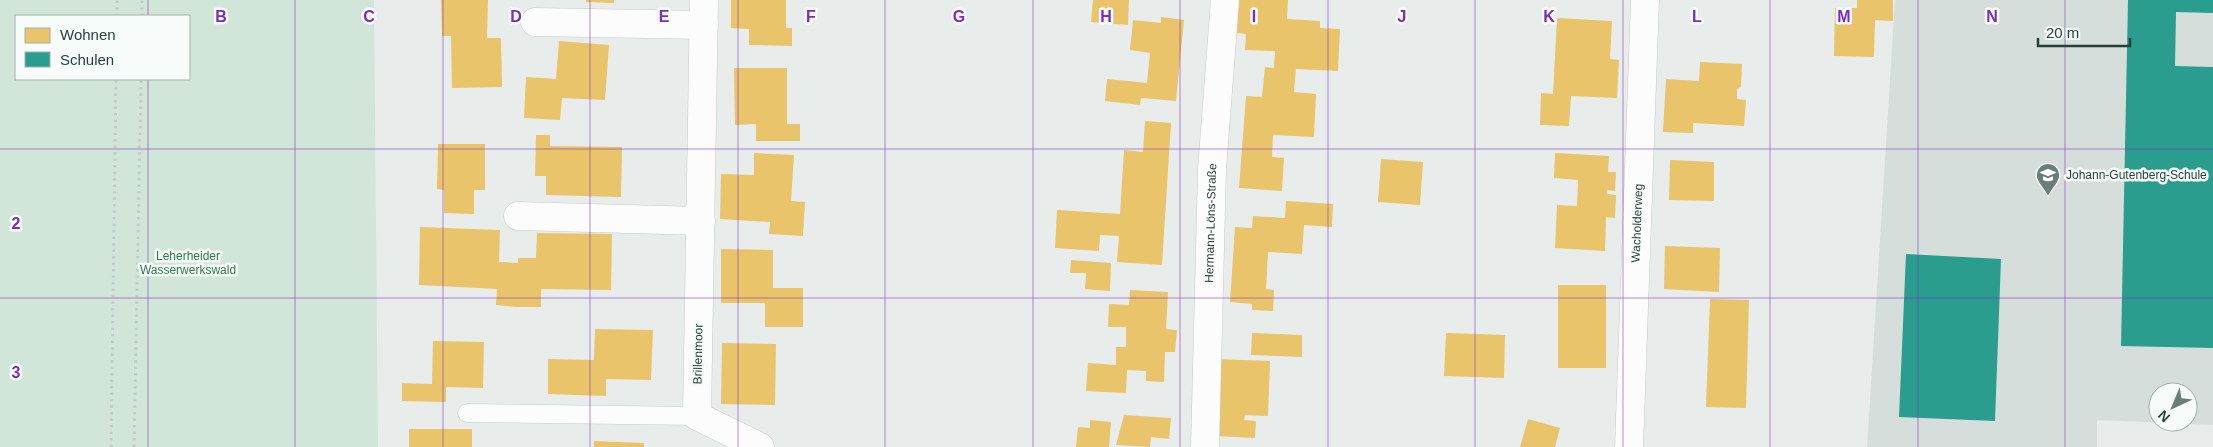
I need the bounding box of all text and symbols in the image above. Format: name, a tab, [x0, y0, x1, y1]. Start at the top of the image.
text: B	[215, 8, 227, 25]
text: C	[363, 8, 375, 25]
text: D	[510, 8, 522, 25]
text: E	[659, 8, 670, 25]
text: F	[806, 8, 816, 25]
text: G	[953, 8, 965, 25]
text: H	[1100, 8, 1112, 25]
text: I	[1252, 8, 1256, 25]
text: J	[1398, 8, 1406, 25]
text: K	[1543, 8, 1555, 25]
text: L	[1692, 8, 1702, 25]
text: M	[1837, 8, 1851, 25]
text: N	[1986, 8, 1998, 25]
legend	[15, 15, 190, 80]
scale bar	[2038, 15, 2130, 47]
text: 20 m	[2046, 24, 2079, 41]
text: Wohnen	[60, 26, 116, 43]
text: Schulen	[60, 51, 114, 68]
street label: Hermann-Löns-Straße	[1202, 162, 1219, 283]
school or university icon: Johann-Gutenberg-Schule	[2035, 162, 2061, 196]
place label: Johann-Gutenberg-Schule	[2066, 168, 2207, 182]
street label: Wacholderweg	[1629, 183, 1645, 263]
text: 2	[12, 215, 21, 232]
park label: Leherheider Wasserwerkswald	[140, 249, 236, 277]
street label: Brillenmoor	[690, 324, 706, 384]
text: 3	[12, 364, 21, 381]
north arrow	[2148, 382, 2198, 432]
text: N	[2155, 407, 2173, 426]

